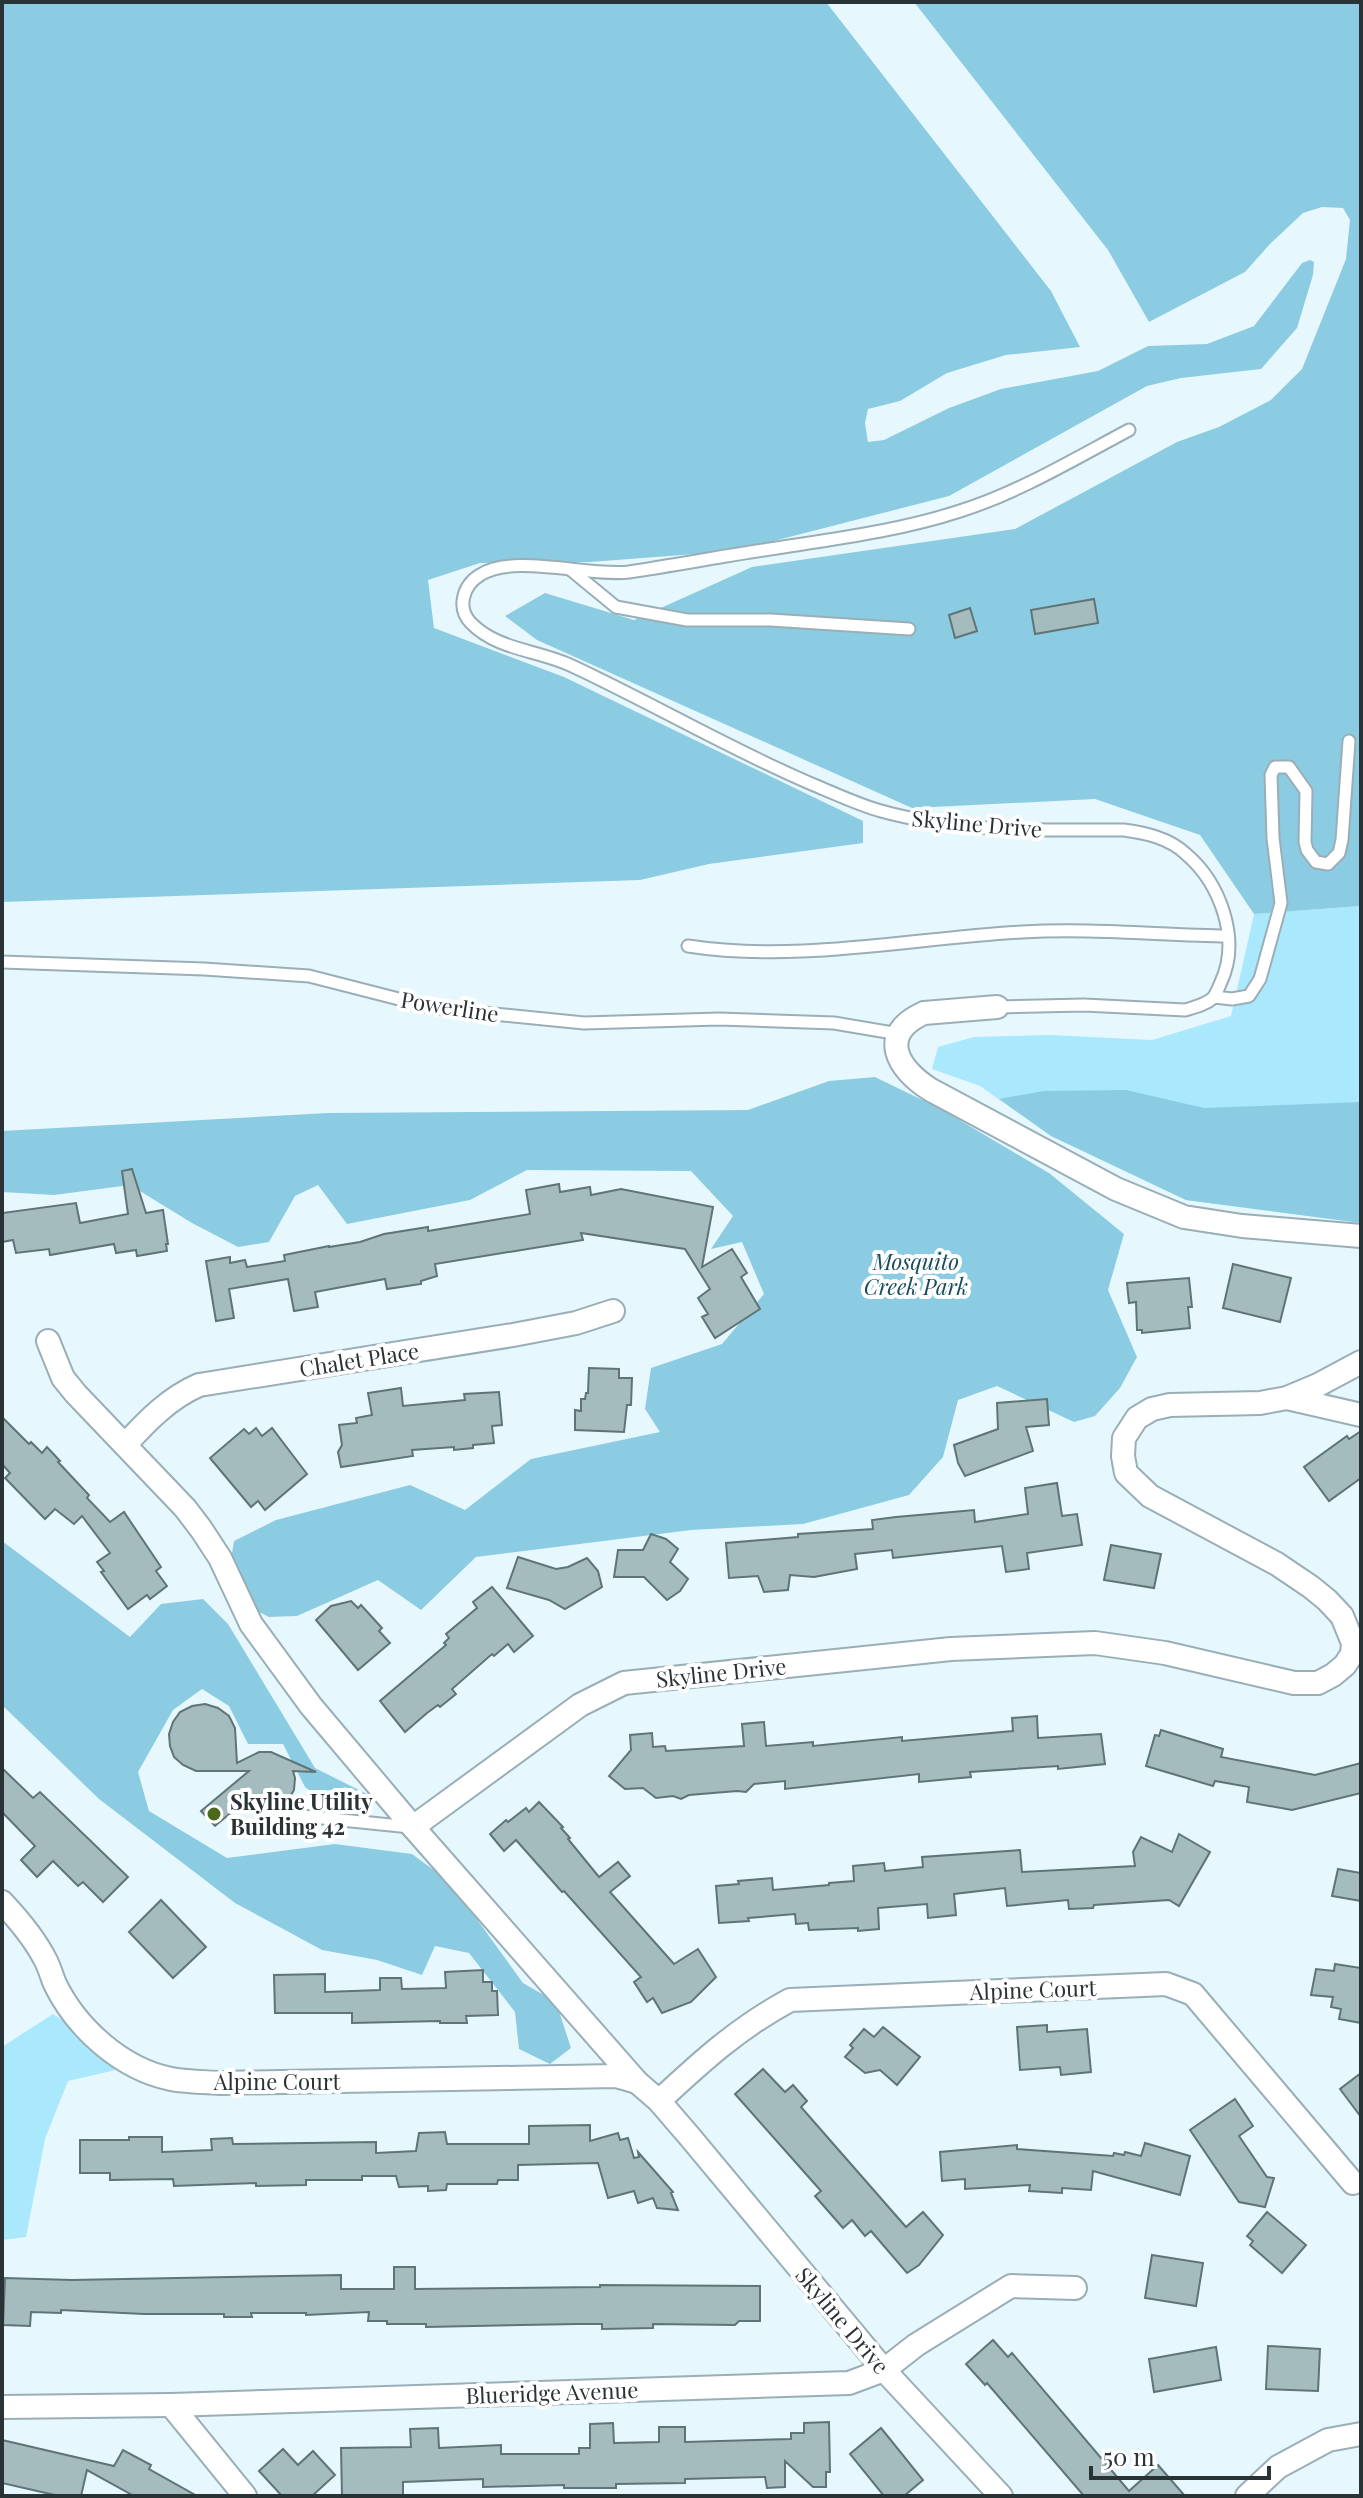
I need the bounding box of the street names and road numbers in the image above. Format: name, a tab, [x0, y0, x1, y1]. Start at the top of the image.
street label: Skyline Drive	[911, 802, 1043, 844]
street label: Powerline	[399, 983, 501, 1029]
street label: Chalet Place	[297, 1335, 421, 1383]
street label: Skyline Drive	[654, 1650, 788, 1694]
street label: Alpine Court	[968, 1972, 1098, 2006]
street label: Alpine Court	[213, 2066, 342, 2096]
street label: Skyline Drive	[789, 2260, 897, 2380]
street label: Blueridge Avenue	[465, 2374, 639, 2410]

